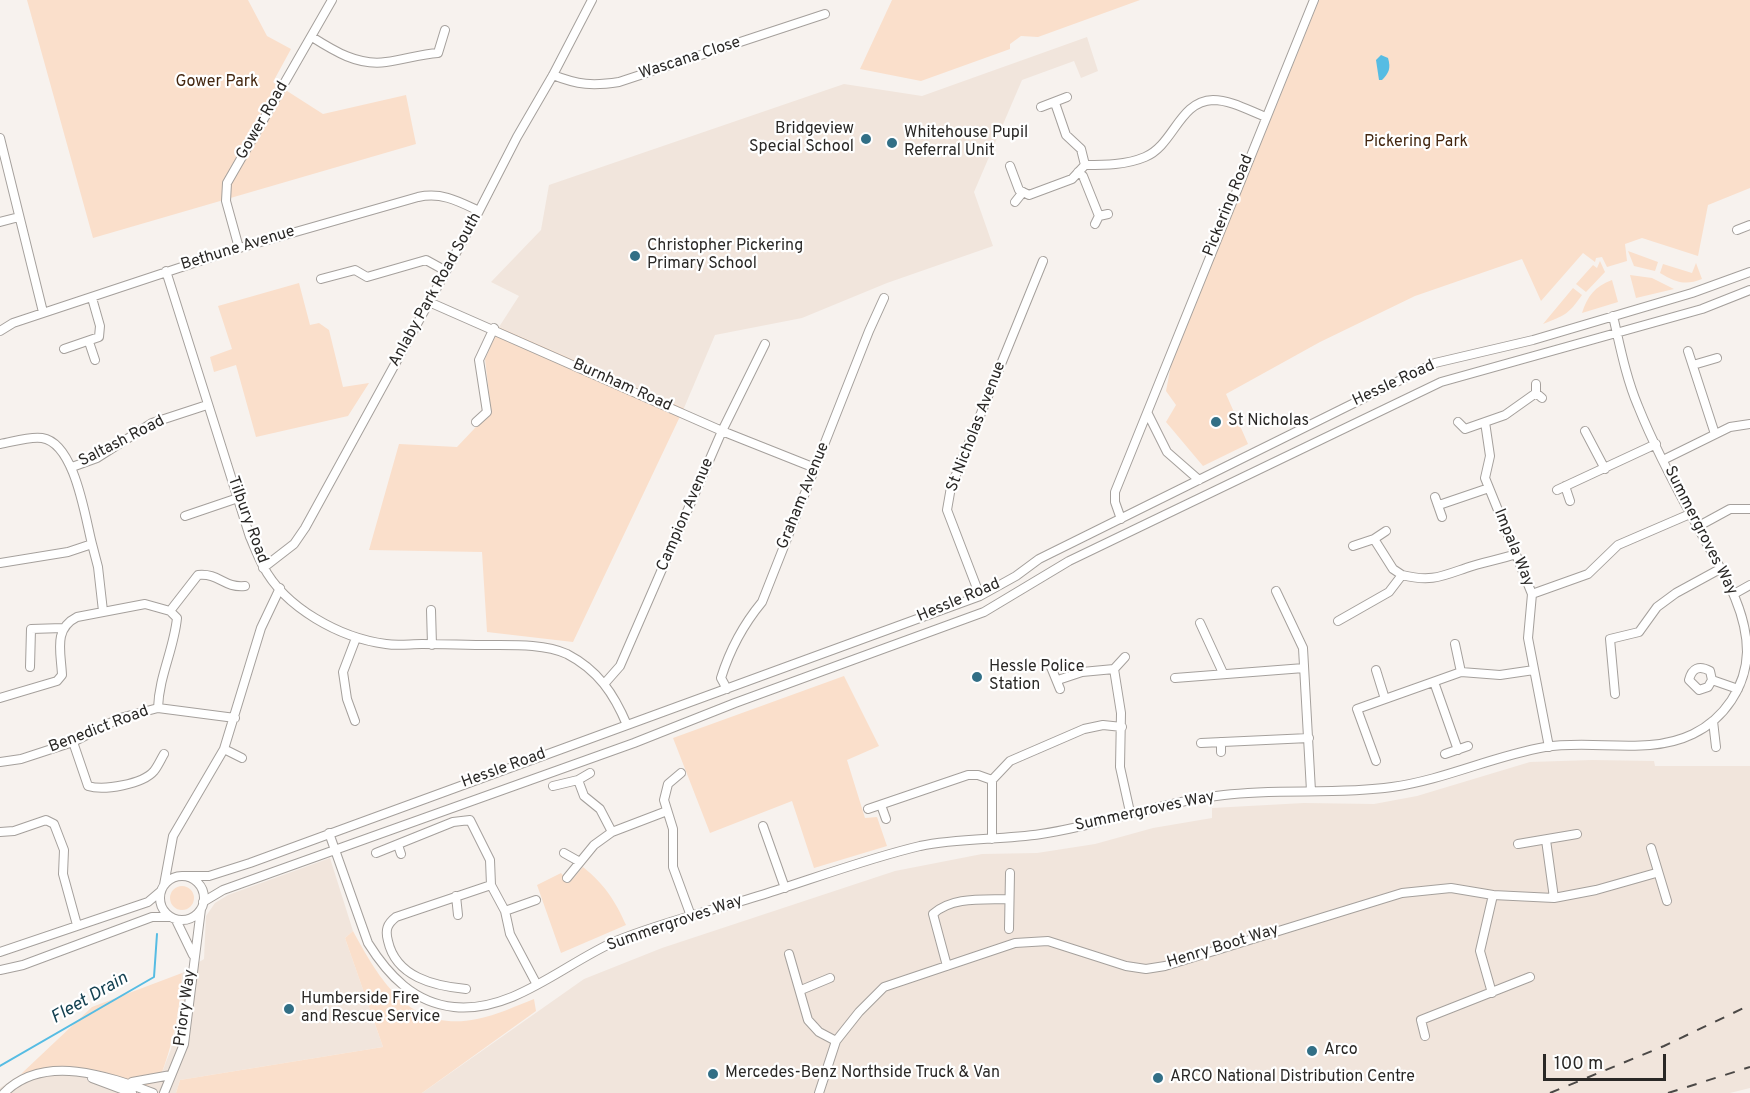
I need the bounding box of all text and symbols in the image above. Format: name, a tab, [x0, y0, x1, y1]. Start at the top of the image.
street label: Wascana Close	[637, 34, 743, 84]
park label: Gower Park	[176, 73, 258, 93]
street label: Gower Road	[233, 79, 293, 163]
place label: Bridgeview Special School	[749, 120, 854, 158]
place label: Whitehouse Pupil Referral Unit	[904, 124, 1028, 162]
marker: Bridgeview Special School	[859, 132, 873, 146]
park label: Pickering Park	[1364, 133, 1468, 153]
marker: Whitehouse Pupil Referral Unit	[885, 136, 899, 150]
street label: Pickering Road	[1200, 152, 1258, 260]
street label: Anlaby Park Road South	[386, 210, 486, 370]
street label: Bethune Avenue	[179, 223, 297, 275]
place label: Christopher Pickering Primary School	[647, 237, 803, 275]
marker: Christopher Pickering Primary School	[628, 249, 642, 263]
street label: Burnham Road	[569, 356, 675, 416]
street label: Hessle Road	[1350, 357, 1438, 411]
street label: St Nicholas Avenue	[943, 359, 1011, 495]
street label: Saltash Road	[76, 412, 168, 472]
place label: St Nicholas	[1228, 412, 1309, 432]
marker: St Nicholas	[1209, 415, 1223, 429]
street label: Graham Avenue	[774, 440, 834, 552]
street label: Campion Avenue	[654, 456, 718, 574]
street label: Summergroves Way	[1659, 463, 1741, 599]
street label: Tilbury Road	[222, 474, 272, 566]
street label: Impala Way	[1489, 506, 1537, 590]
street label: Hessle Road	[915, 575, 1003, 627]
place label: Hessle Police Station	[989, 658, 1084, 696]
marker: Hessle Police Station	[970, 670, 984, 684]
street label: Benedict Road	[46, 702, 152, 758]
street label: Hessle Road	[459, 745, 549, 793]
street label: Summergroves Way	[1073, 788, 1217, 836]
street label: Summergroves Way	[605, 892, 745, 956]
street label: Henry Boot Way	[1165, 921, 1281, 973]
water label: Fleet Drain	[48, 968, 132, 1030]
street label: Priory Way	[171, 968, 201, 1048]
place label: Humberside Fire and Rescue Service	[301, 990, 440, 1028]
marker: Humberside Fire and Rescue Service	[282, 1002, 296, 1016]
place label: Arco	[1324, 1041, 1358, 1061]
scale bar	[1546, 1042, 1669, 1080]
marker: Arco	[1305, 1044, 1319, 1058]
text: 100 m	[1554, 1053, 1603, 1076]
place label: Mercedes-Benz Northside Truck & Van	[725, 1064, 1000, 1084]
marker: Mercedes-Benz Northside Truck & Van	[706, 1067, 720, 1081]
place label: ARCO National Distribution Centre	[1170, 1068, 1415, 1088]
marker: ARCO National Distribution Centre	[1151, 1071, 1165, 1085]

